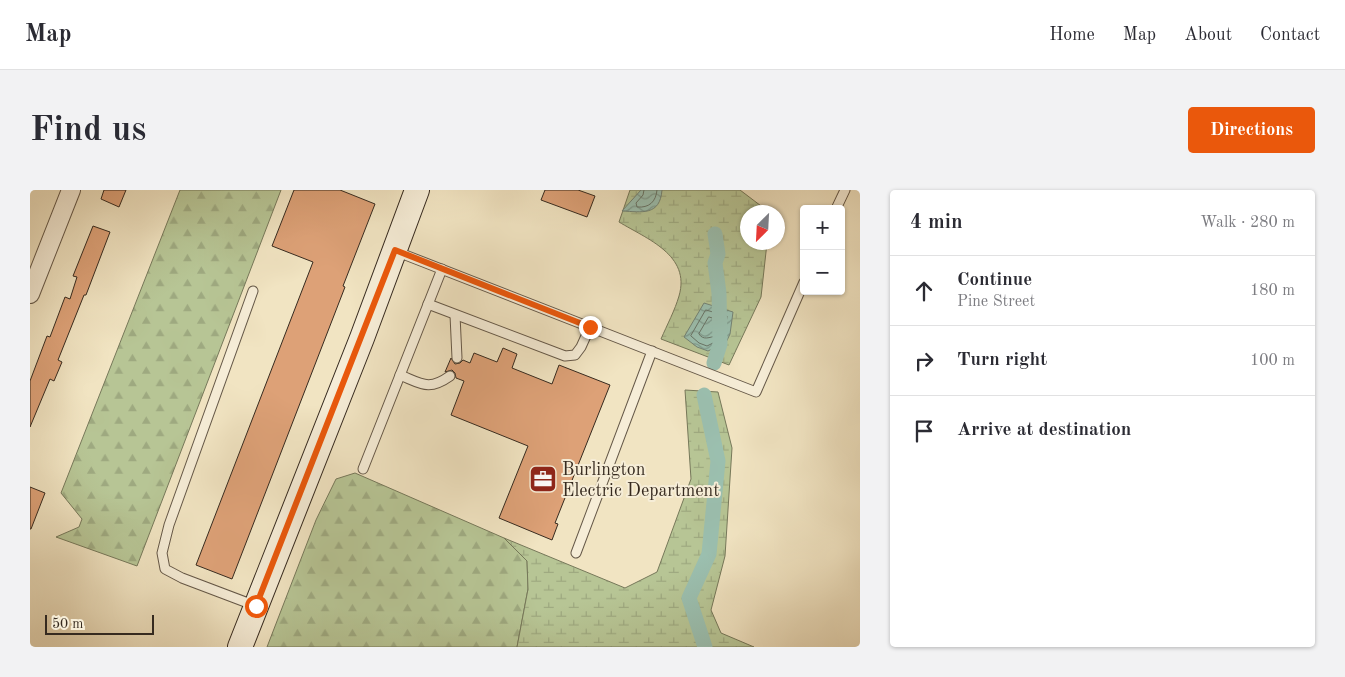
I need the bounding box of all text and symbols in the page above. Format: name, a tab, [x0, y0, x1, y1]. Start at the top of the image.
text: Map	[25, 23, 72, 47]
text: Home	[1049, 26, 1095, 44]
text: Map	[1123, 26, 1156, 44]
text: About	[1184, 26, 1232, 44]
text: Contact	[1260, 26, 1320, 44]
button: Directions	[1188, 107, 1315, 153]
text: Find us	[30, 113, 146, 148]
north arrow	[740, 205, 785, 250]
map controls	[800, 205, 845, 295]
button: +	[800, 205, 845, 250]
text: 4 min	[910, 212, 963, 233]
text: Walk · 280 m	[1200, 215, 1295, 231]
button: −	[800, 250, 845, 295]
text: Continue	[957, 271, 1032, 290]
icon: ahead	[910, 277, 938, 305]
text: 180 m	[1250, 283, 1295, 299]
text: Pine Street	[957, 294, 1035, 310]
route end	[579, 316, 602, 339]
icon: right	[910, 347, 938, 375]
text: Turn right	[957, 351, 1047, 370]
text: 100 m	[1250, 353, 1295, 369]
icon: arrive	[910, 417, 938, 445]
text: Arrive at destination	[957, 421, 1131, 440]
place label: Burlington Electric Department	[562, 461, 720, 500]
office icon: Burlington Electric Department	[528, 464, 558, 494]
route start	[245, 595, 268, 618]
scale bar	[45, 612, 154, 635]
text: 50 m	[52, 617, 83, 631]

